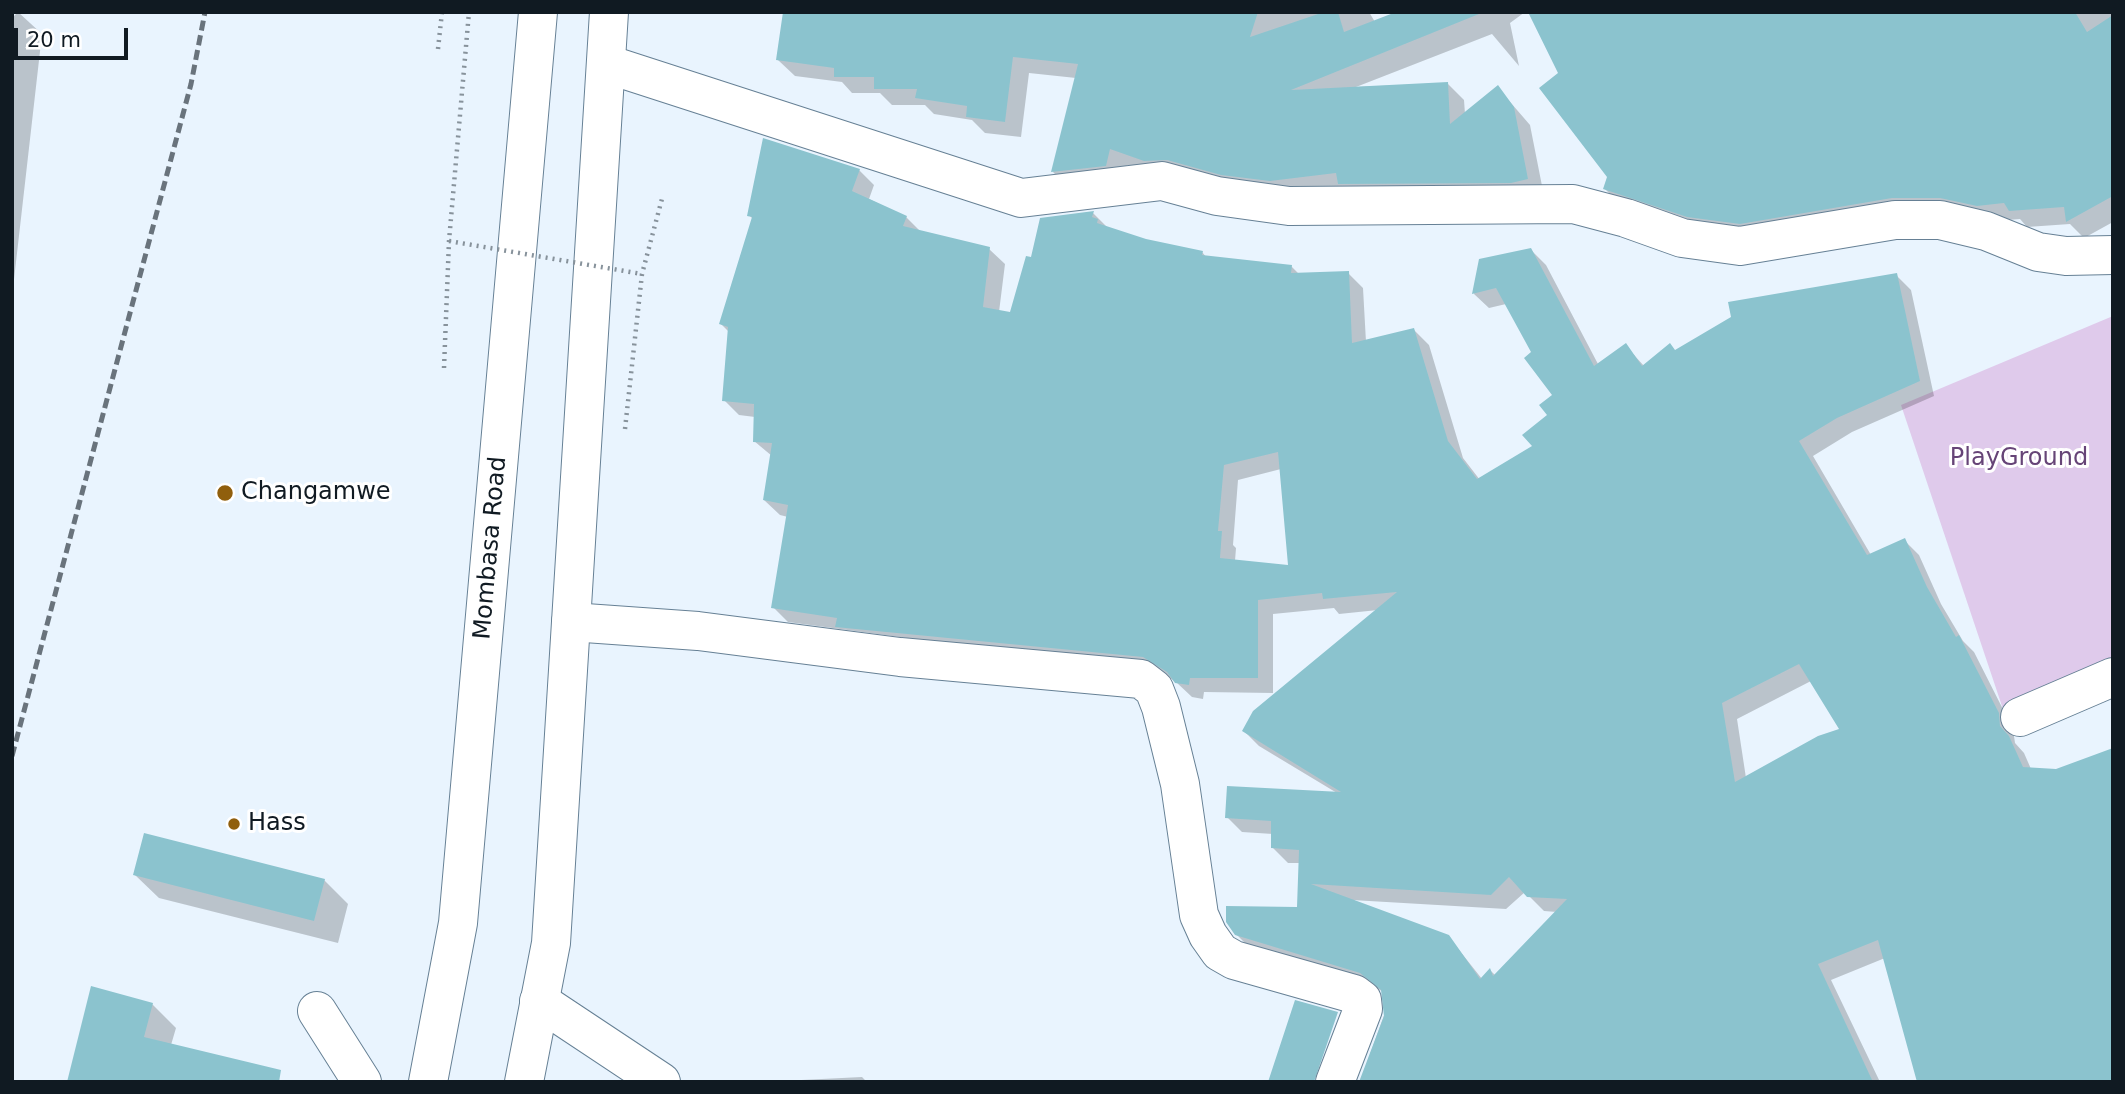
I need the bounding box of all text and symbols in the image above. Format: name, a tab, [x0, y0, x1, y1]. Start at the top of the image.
scale bar	[18, 14, 131, 58]
text: 20 m	[27, 28, 81, 52]
park label: PlayGround	[1950, 445, 2088, 473]
street label: Mombasa Road	[469, 455, 513, 641]
place label: Changamwe	[241, 479, 391, 507]
marker: Changamwe	[215, 483, 235, 503]
place label: Hass	[248, 810, 306, 838]
marker: Hass	[226, 816, 242, 832]

